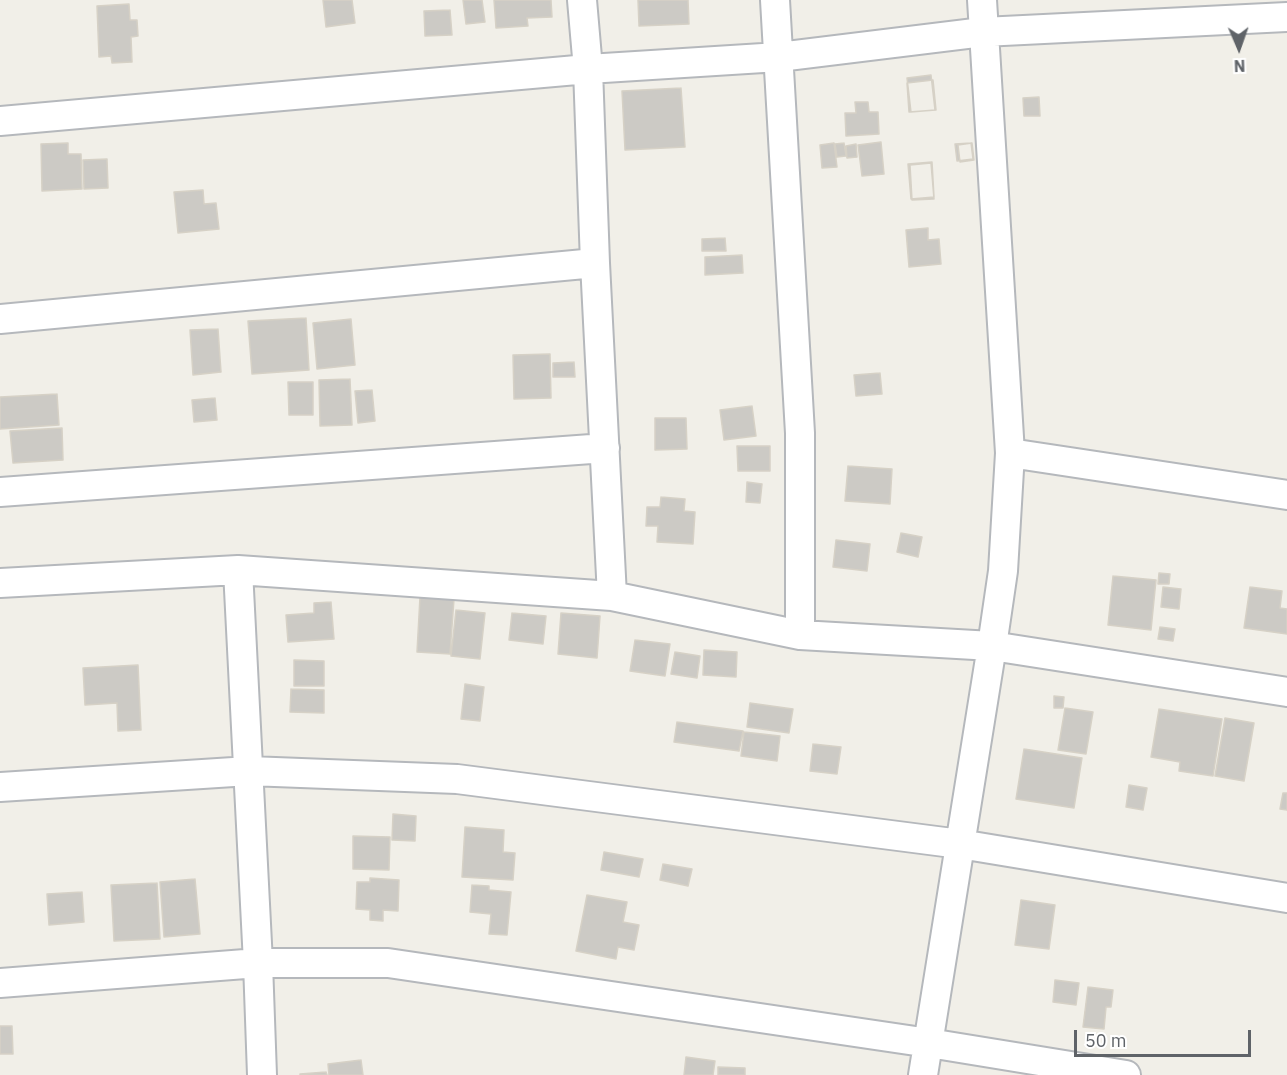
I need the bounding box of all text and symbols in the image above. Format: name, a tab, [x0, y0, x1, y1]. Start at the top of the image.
north arrow	[1209, 18, 1269, 78]
text: N	[1233, 56, 1246, 76]
scale bar	[1077, 1018, 1254, 1056]
text: 50 m	[1085, 1029, 1127, 1052]

